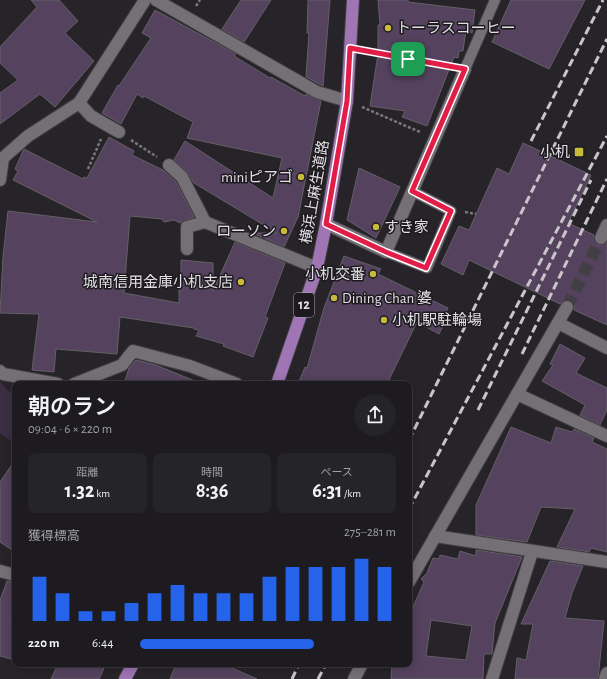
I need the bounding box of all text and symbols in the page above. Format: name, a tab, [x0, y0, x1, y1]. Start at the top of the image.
place label: トーラスコーヒー	[396, 21, 516, 36]
marker: トーラスコーヒー	[383, 23, 393, 33]
pin	[391, 42, 425, 76]
icon: arrive	[397, 48, 419, 70]
street label: 横浜上麻生道路	[298, 139, 332, 245]
place label: 小机	[540, 144, 570, 160]
marker: 小机	[573, 146, 585, 158]
place label: miniピアゴ	[221, 169, 293, 185]
marker: miniピアゴ	[296, 172, 306, 182]
place label: すき家	[384, 219, 429, 235]
marker: すき家	[371, 222, 381, 232]
place label: ローソン	[216, 224, 276, 239]
marker: ローソン	[279, 226, 289, 236]
place label: 小机交番	[305, 266, 365, 282]
marker: 小机交番	[368, 269, 378, 279]
place label: 城南信用金庫小机支店	[83, 274, 233, 290]
marker: 城南信用金庫小机支店	[236, 277, 246, 287]
place label: Dining Chan 婆	[342, 290, 432, 306]
road number: 12	[294, 293, 314, 317]
marker: Dining Chan 婆	[329, 293, 339, 303]
place label: 小机駅駐輪場	[392, 311, 482, 328]
marker: 小机駅駐輪場	[379, 315, 389, 325]
button: share	[354, 394, 396, 436]
text: 朝のラン	[28, 396, 116, 418]
text: 09:04 · 6 × 220 m	[28, 423, 112, 436]
text: 距離	[76, 467, 98, 478]
text: 時間	[201, 467, 223, 478]
text: ペース	[320, 467, 353, 478]
text: 1.32	[65, 481, 94, 501]
text: 8:36	[196, 481, 228, 501]
text: 6:31	[312, 481, 342, 501]
text: km	[94, 488, 110, 499]
text: /km	[342, 488, 361, 499]
text: 275–281 m	[344, 526, 396, 539]
text: 獲得標高	[28, 530, 80, 543]
text: 220 m	[28, 637, 59, 650]
text: 6:44	[92, 637, 114, 650]

